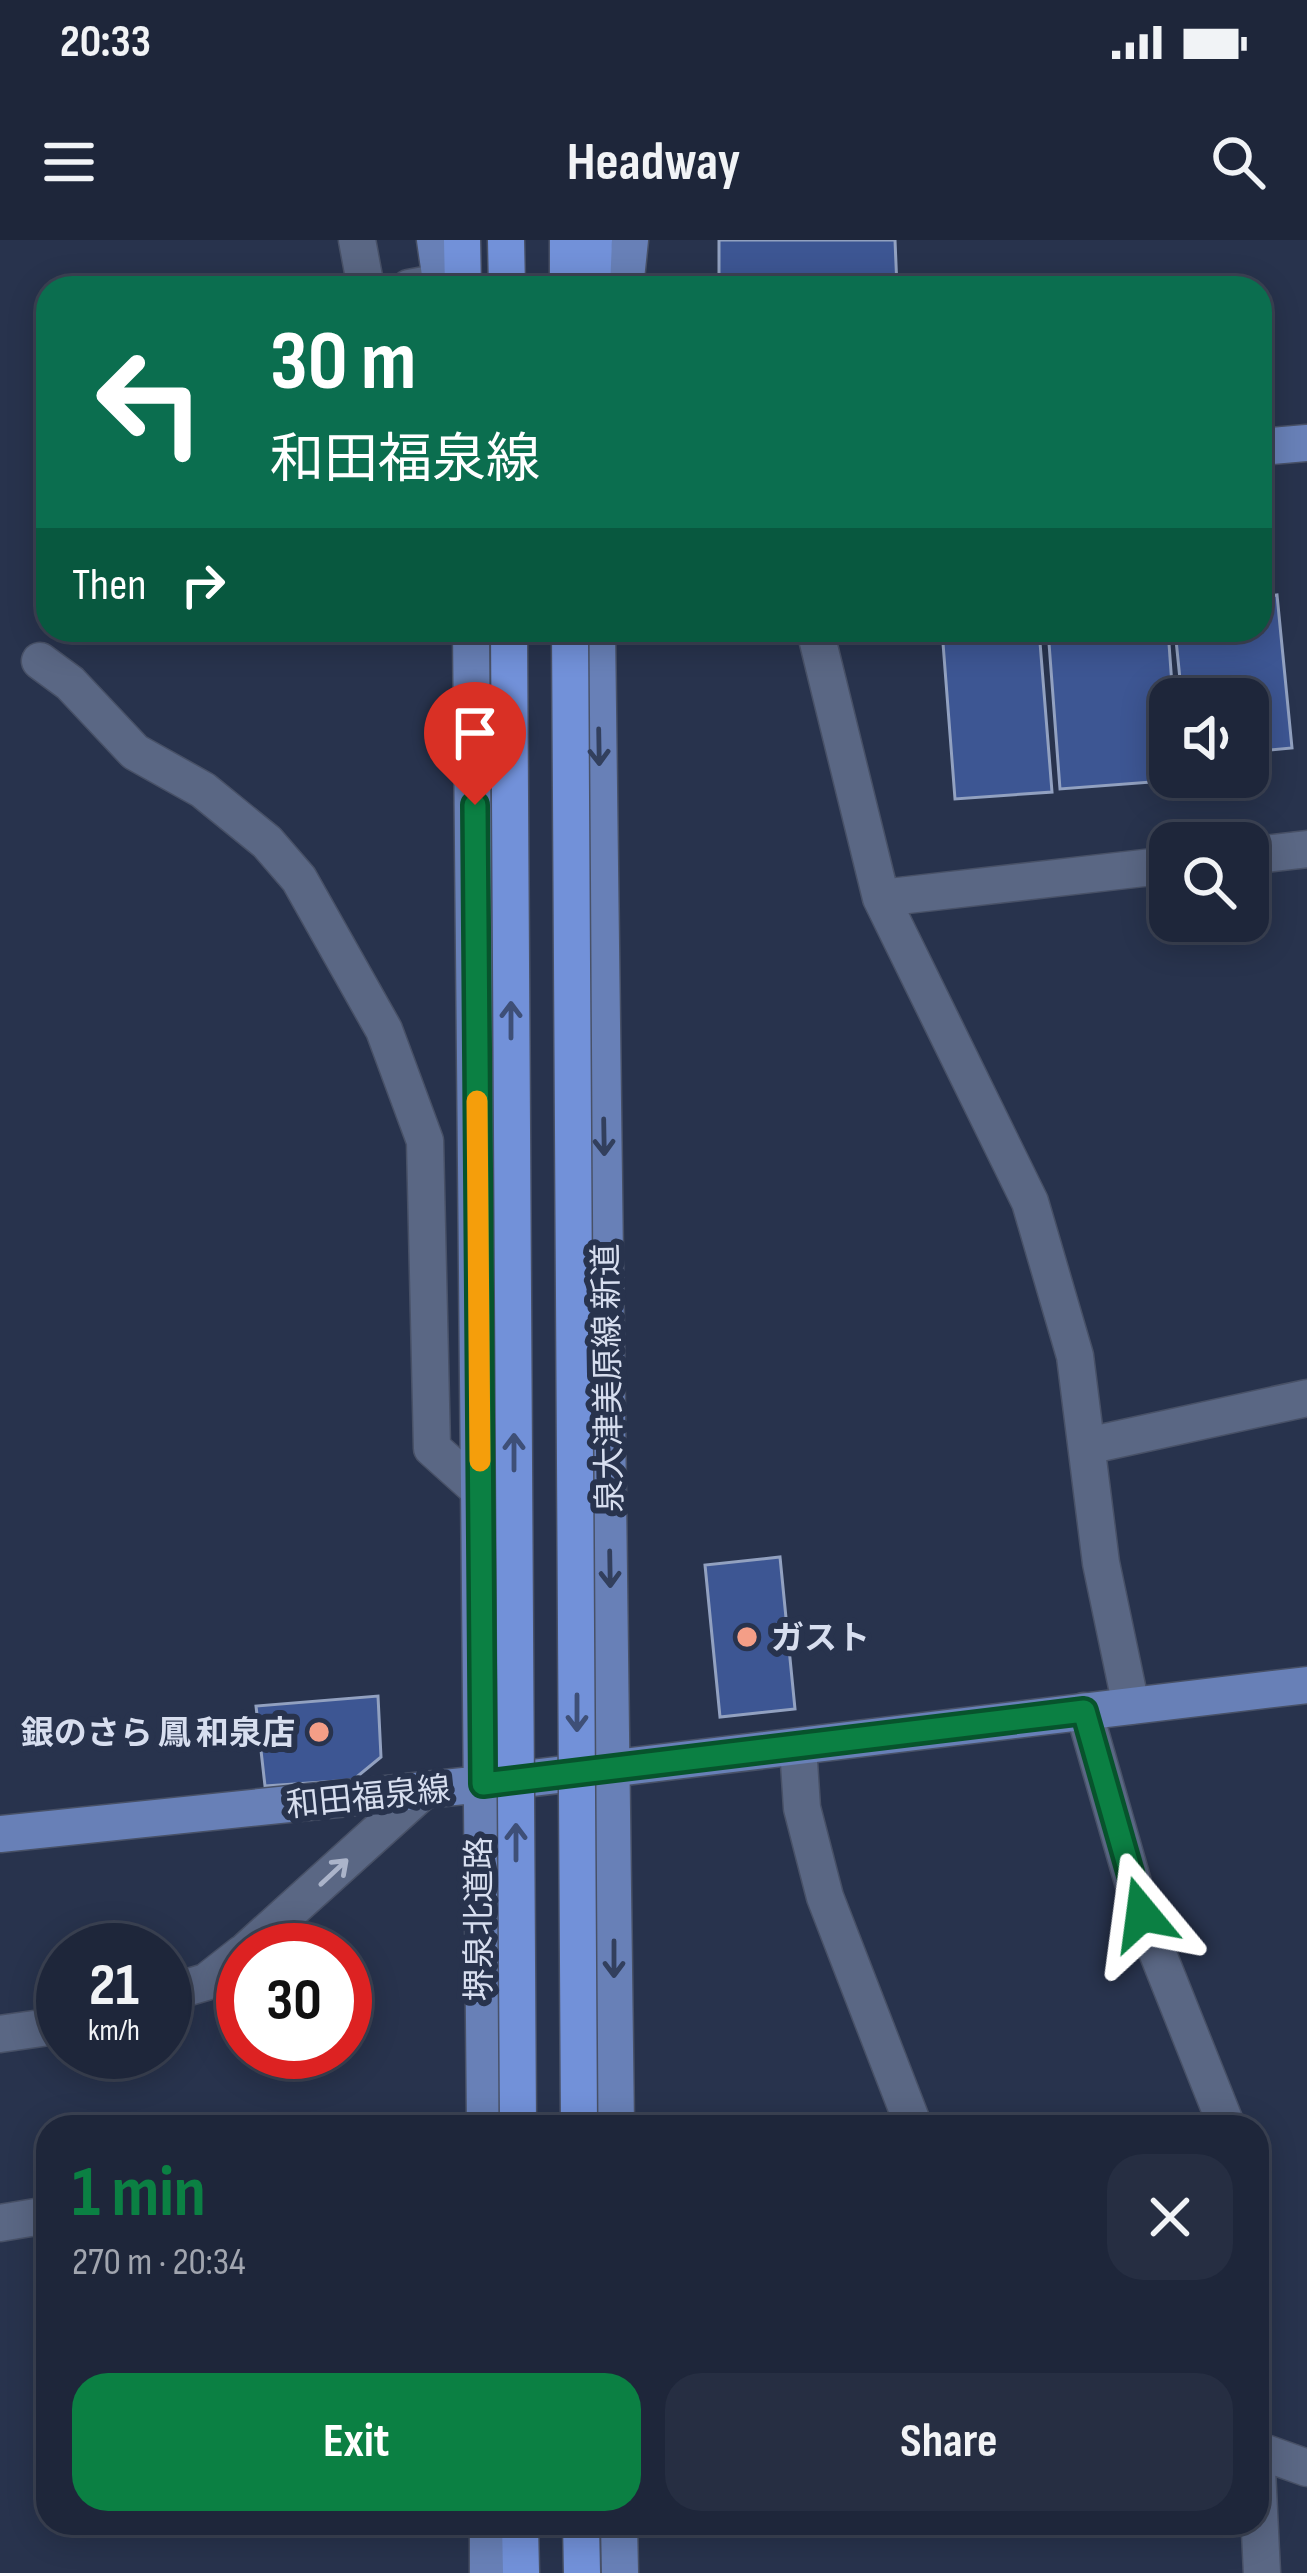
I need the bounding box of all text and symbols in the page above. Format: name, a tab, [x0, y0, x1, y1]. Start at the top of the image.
text: 20:33	[60, 15, 151, 70]
icon: menu	[36, 129, 102, 195]
icon: search	[1205, 129, 1271, 195]
text: Headway	[567, 130, 740, 195]
text: 30 m	[270, 312, 416, 413]
icon: left	[72, 324, 228, 480]
text: 和田福泉線	[270, 428, 540, 493]
icon: right	[170, 552, 236, 618]
text: Then	[72, 558, 146, 613]
map controls	[1149, 678, 1269, 942]
button: sound	[1149, 678, 1269, 798]
pin	[424, 682, 526, 805]
icon: arrive	[442, 700, 508, 766]
one-way arrow	[587, 727, 610, 766]
button: search	[1149, 822, 1269, 942]
one-way arrow	[500, 1001, 522, 1040]
one-way arrow	[593, 1117, 615, 1156]
street label: 泉大津美原線 新道	[587, 1243, 631, 1513]
one-way arrow	[503, 1433, 525, 1472]
one-way arrow	[599, 1549, 621, 1588]
place label: ガスト	[771, 1619, 870, 1659]
marker: ガスト	[734, 1624, 760, 1650]
one-way arrow	[565, 1693, 588, 1732]
place label: 銀のさら 鳳 和泉店	[21, 1714, 295, 1754]
marker: 銀のさら 鳳 和泉店	[306, 1719, 332, 1745]
street label: 和田福泉線	[284, 1769, 452, 1827]
one-way arrow	[505, 1823, 527, 1862]
street label: 堺泉北道路	[460, 1837, 500, 2002]
position arrow	[1079, 1851, 1205, 1977]
one-way arrow	[319, 1859, 349, 1886]
speed limit sign: 30	[216, 1923, 372, 2079]
one-way arrow	[603, 1939, 626, 1978]
text: 21	[89, 1950, 139, 2022]
text: km/h	[88, 2013, 140, 2049]
text: 1 min	[72, 2150, 206, 2237]
button: close	[1107, 2154, 1233, 2280]
text: 270 m · 20:34	[72, 2239, 245, 2286]
button: Exit	[72, 2373, 641, 2511]
button: Share	[665, 2373, 1233, 2511]

